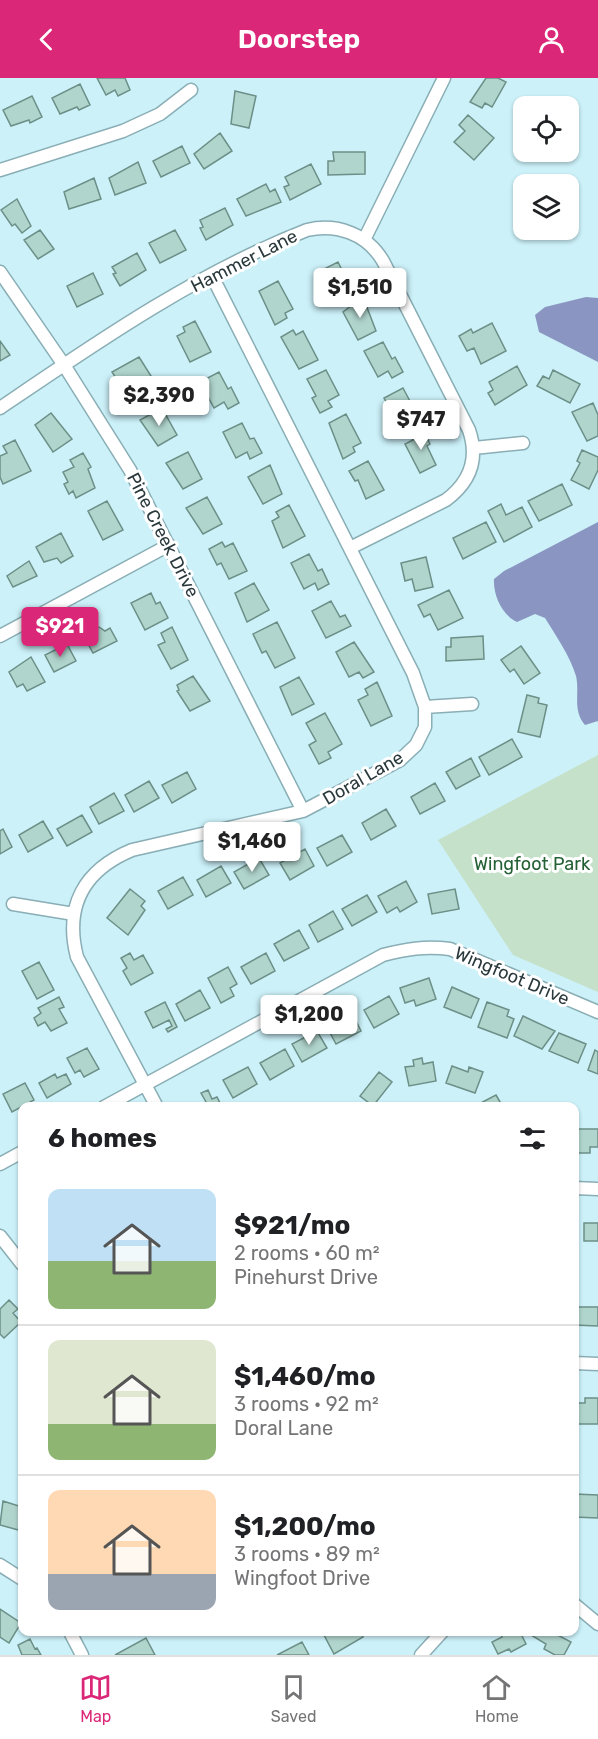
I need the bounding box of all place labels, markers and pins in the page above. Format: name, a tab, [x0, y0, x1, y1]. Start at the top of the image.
pin: $1,510	[311, 268, 409, 319]
pin: $2,390	[110, 376, 208, 427]
pin: $747	[385, 400, 457, 451]
pin: $921	[24, 607, 96, 658]
pin: $1,460	[203, 822, 301, 873]
pin: $1,200	[260, 995, 358, 1046]

